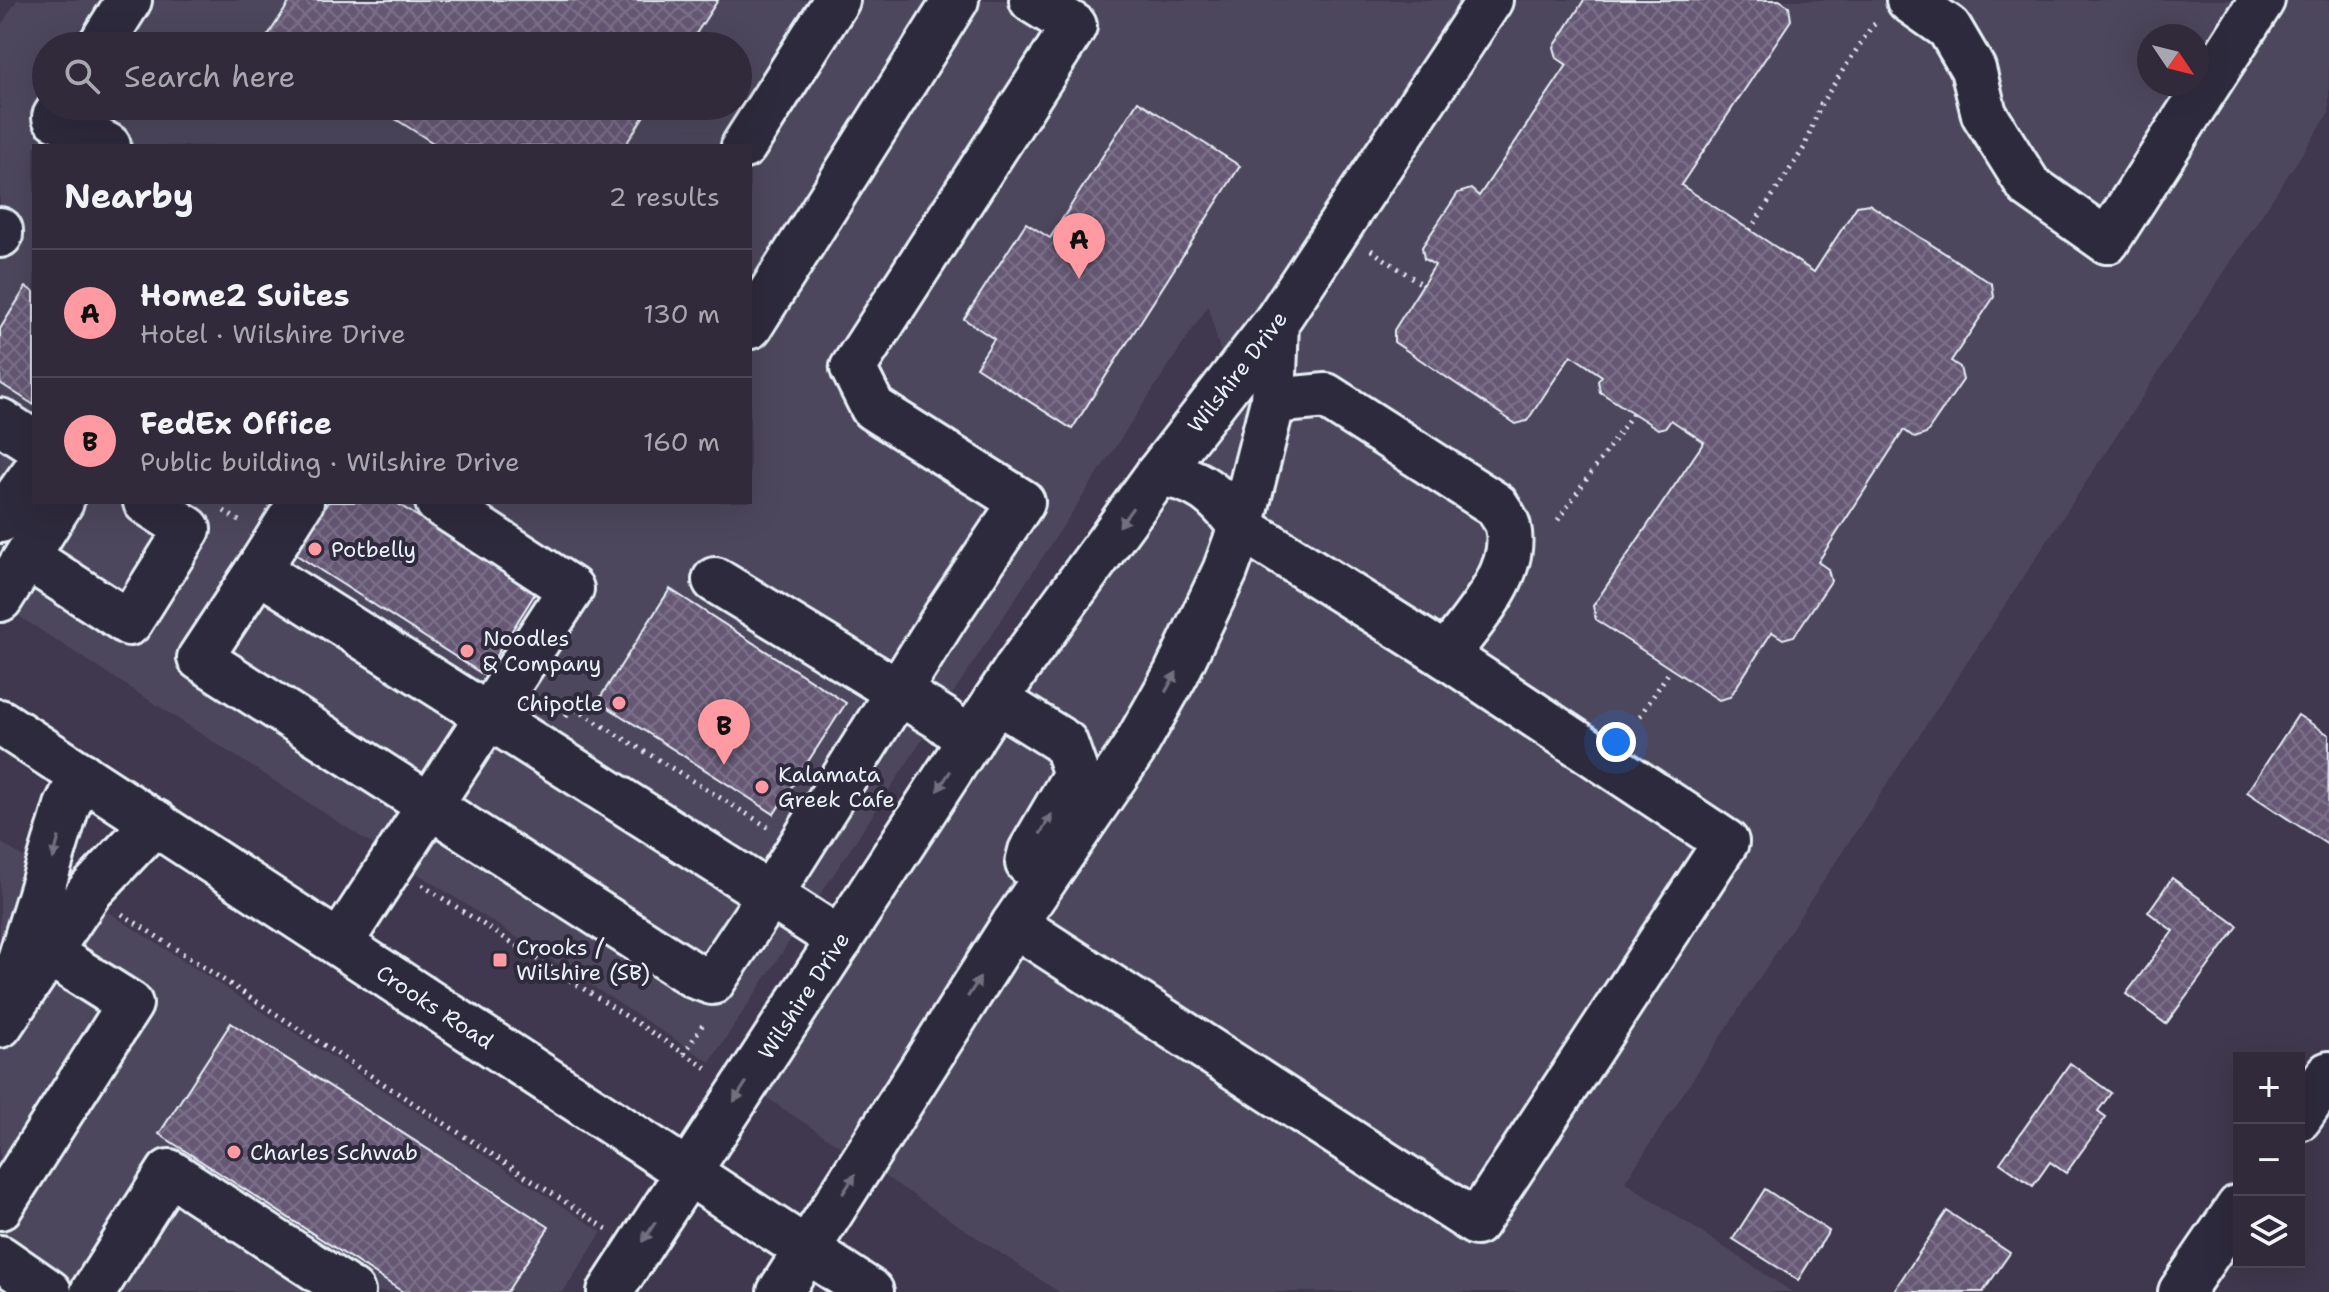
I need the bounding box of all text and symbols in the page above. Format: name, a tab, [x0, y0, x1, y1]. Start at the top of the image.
north arrow	[2137, 24, 2209, 96]
search box	[32, 32, 752, 120]
icon: search	[60, 54, 104, 98]
text: Search here	[124, 56, 295, 97]
text: Nearby	[64, 173, 194, 219]
text: 2 results	[608, 179, 720, 214]
pin: A	[1053, 213, 1105, 279]
text: Home2 Suites	[140, 275, 350, 316]
text: A	[80, 296, 100, 331]
text: 130 m	[643, 296, 720, 331]
street label: Wilshire Drive	[1181, 306, 1294, 439]
text: Hotel · Wilshire Drive	[140, 316, 406, 351]
text: FedEx Office	[140, 403, 332, 444]
text: B	[82, 424, 98, 459]
text: 160 m	[643, 424, 720, 459]
text: Public building · Wilshire Drive	[140, 444, 520, 479]
one-way arrow	[1119, 507, 1135, 528]
place label: Potbelly	[331, 535, 416, 564]
marker: Potbelly	[306, 540, 324, 558]
place label: Noodles & Company	[483, 624, 601, 678]
marker: Noodles & Company	[458, 642, 476, 660]
one-way arrow	[1164, 670, 1178, 693]
place label: Chipotle	[516, 689, 603, 718]
marker: Chipotle	[610, 694, 628, 712]
pin: B	[698, 699, 750, 765]
your location	[1596, 722, 1636, 762]
place label: Kalamata Greek Cafe	[778, 760, 895, 814]
one-way arrow	[936, 770, 951, 791]
marker: Kalamata Greek Cafe	[753, 778, 771, 796]
one-way arrow	[1039, 813, 1053, 835]
one-way arrow	[49, 836, 61, 861]
street label: Wilshire Drive	[751, 926, 856, 1065]
place label: Crooks / Wilshire (SB)	[516, 933, 650, 987]
marker: Crooks / Wilshire (SB)	[491, 951, 509, 969]
street label: Crooks Road	[371, 958, 499, 1056]
one-way arrow	[966, 977, 981, 998]
map controls	[2233, 1052, 2305, 1268]
button: +	[2233, 1052, 2305, 1124]
one-way arrow	[734, 1081, 748, 1103]
button: −	[2233, 1124, 2305, 1196]
place label: Charles Schwab	[250, 1138, 418, 1167]
marker: Charles Schwab	[225, 1143, 243, 1161]
one-way arrow	[842, 1173, 856, 1195]
button: layers	[2233, 1196, 2305, 1268]
one-way arrow	[642, 1221, 656, 1243]

